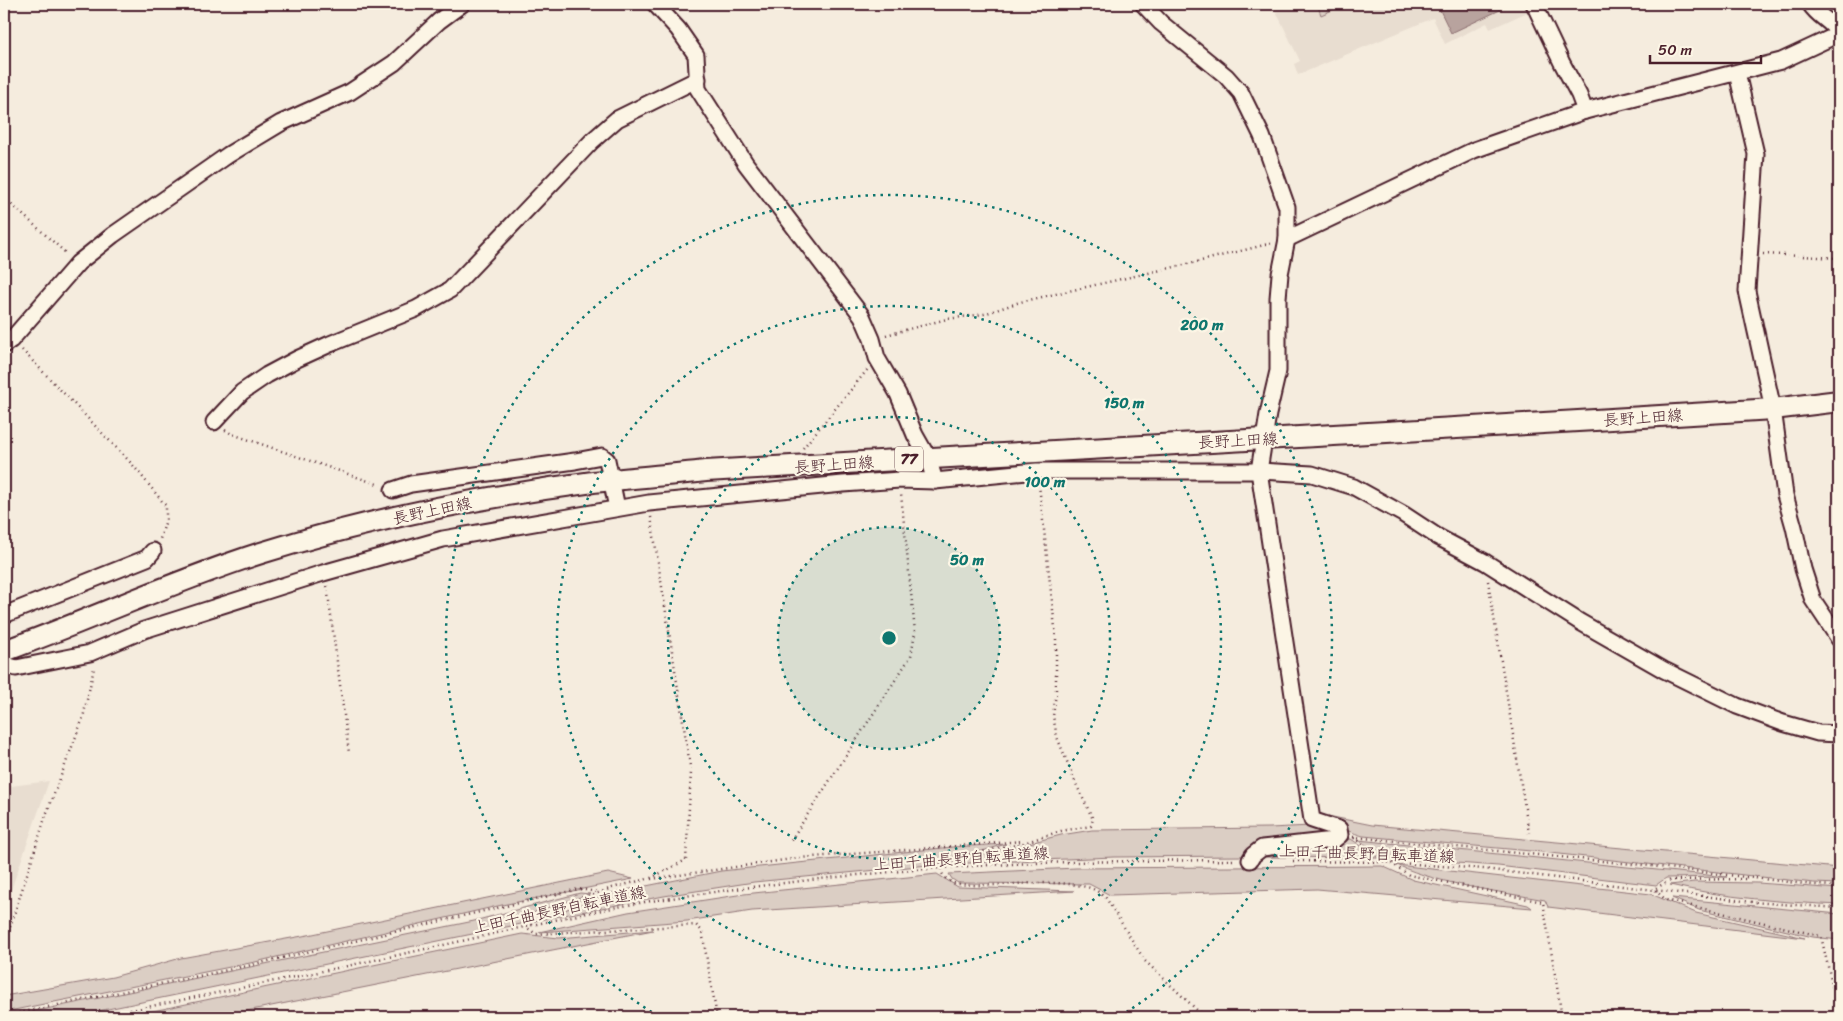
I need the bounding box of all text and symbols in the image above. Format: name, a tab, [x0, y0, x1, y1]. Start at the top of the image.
scale bar	[1650, 32, 1762, 64]
text: 50 m	[1658, 37, 1693, 63]
text: 200 m	[1179, 312, 1224, 338]
text: 150 m	[1104, 390, 1145, 416]
street label: 長野上田線	[1602, 400, 1684, 435]
street label: 長野上田線	[1197, 424, 1279, 457]
road number: 77	[895, 446, 923, 472]
street label: 長野上田線	[793, 447, 875, 482]
text: 100 m	[1025, 469, 1066, 495]
street label: 長野上田線	[390, 488, 474, 533]
text: 50 m	[950, 547, 985, 573]
centre of rings	[880, 629, 898, 647]
street label: 上田千曲長野自転車道線	[1279, 836, 1455, 871]
street label: 上田千曲長野自転車道線	[872, 838, 1050, 879]
street label: 上田千曲長野自転車道線	[470, 877, 648, 942]

